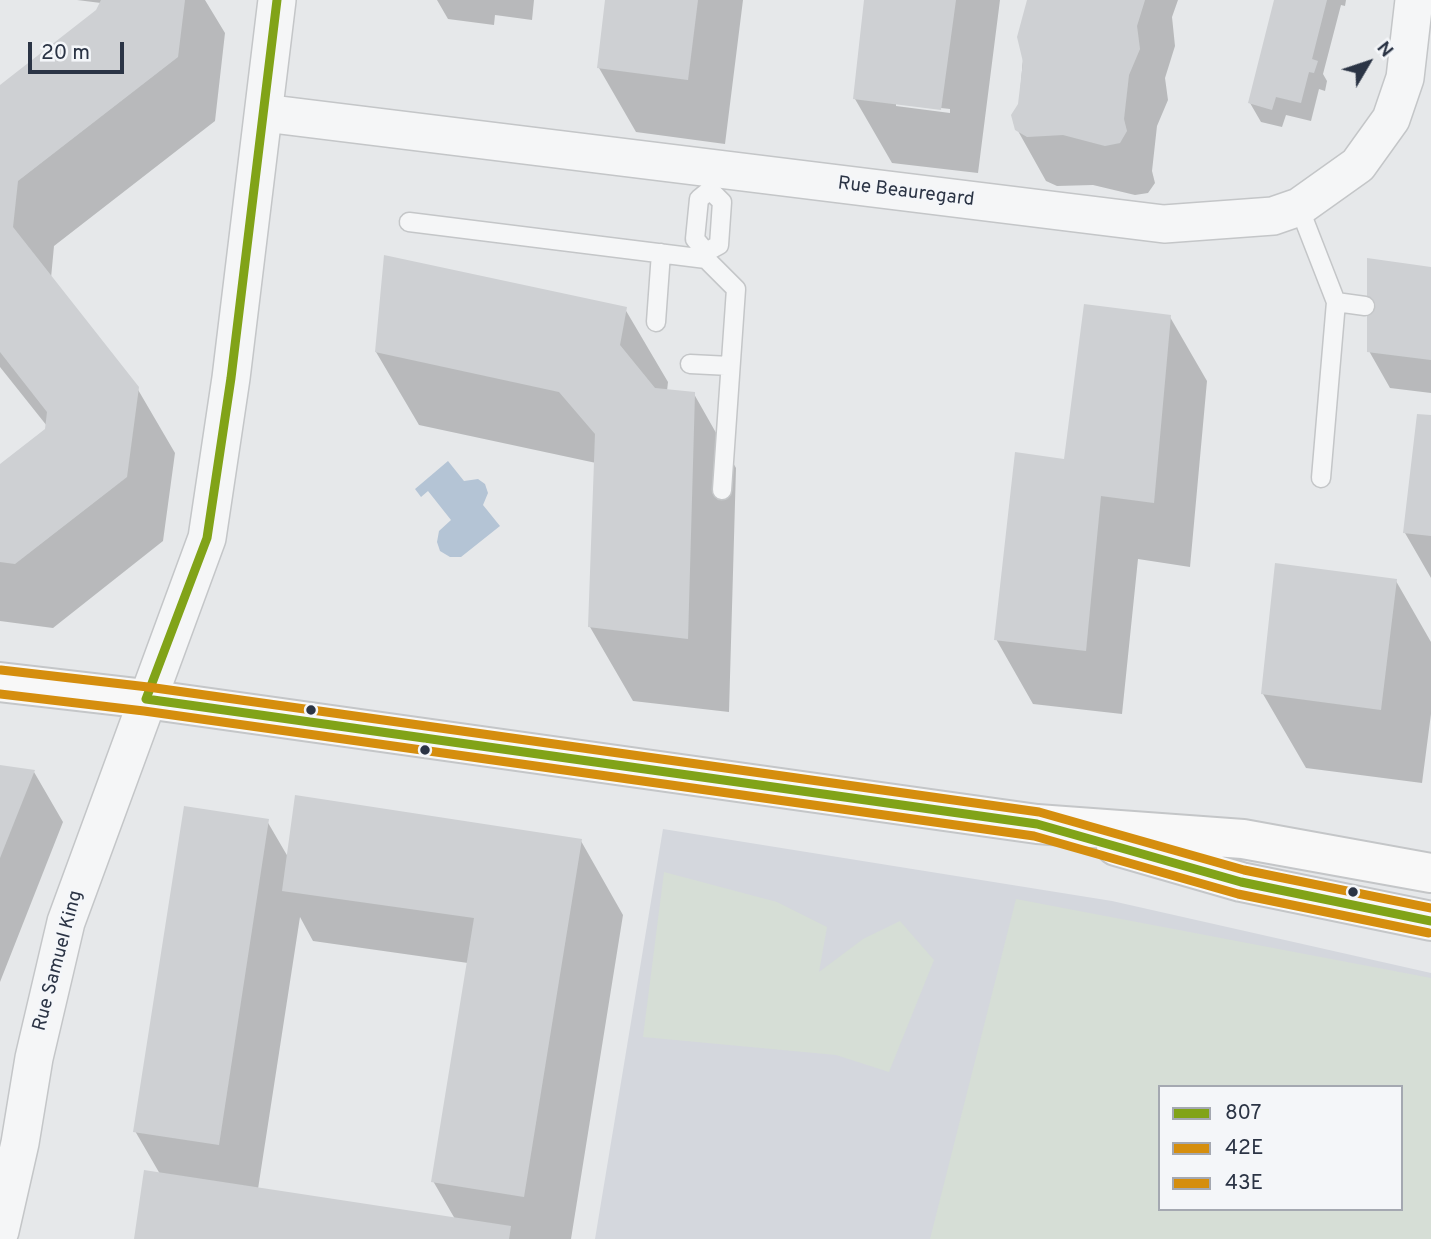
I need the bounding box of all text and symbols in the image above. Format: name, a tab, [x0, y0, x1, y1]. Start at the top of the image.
scale bar	[32, 28, 128, 72]
north arrow	[1333, 28, 1403, 98]
text: N	[1371, 37, 1398, 63]
text: 20 m	[41, 40, 90, 67]
street label: Rue Beauregard	[836, 173, 976, 213]
unlabelled marker	[304, 703, 318, 717]
unlabelled marker	[418, 743, 432, 757]
unlabelled marker	[1346, 885, 1360, 899]
street label: Rue Samuel King	[29, 888, 89, 1034]
legend	[1158, 1085, 1403, 1211]
text: 807	[1225, 1100, 1261, 1127]
text: 42E	[1225, 1135, 1263, 1162]
text: 43E	[1225, 1170, 1263, 1197]

